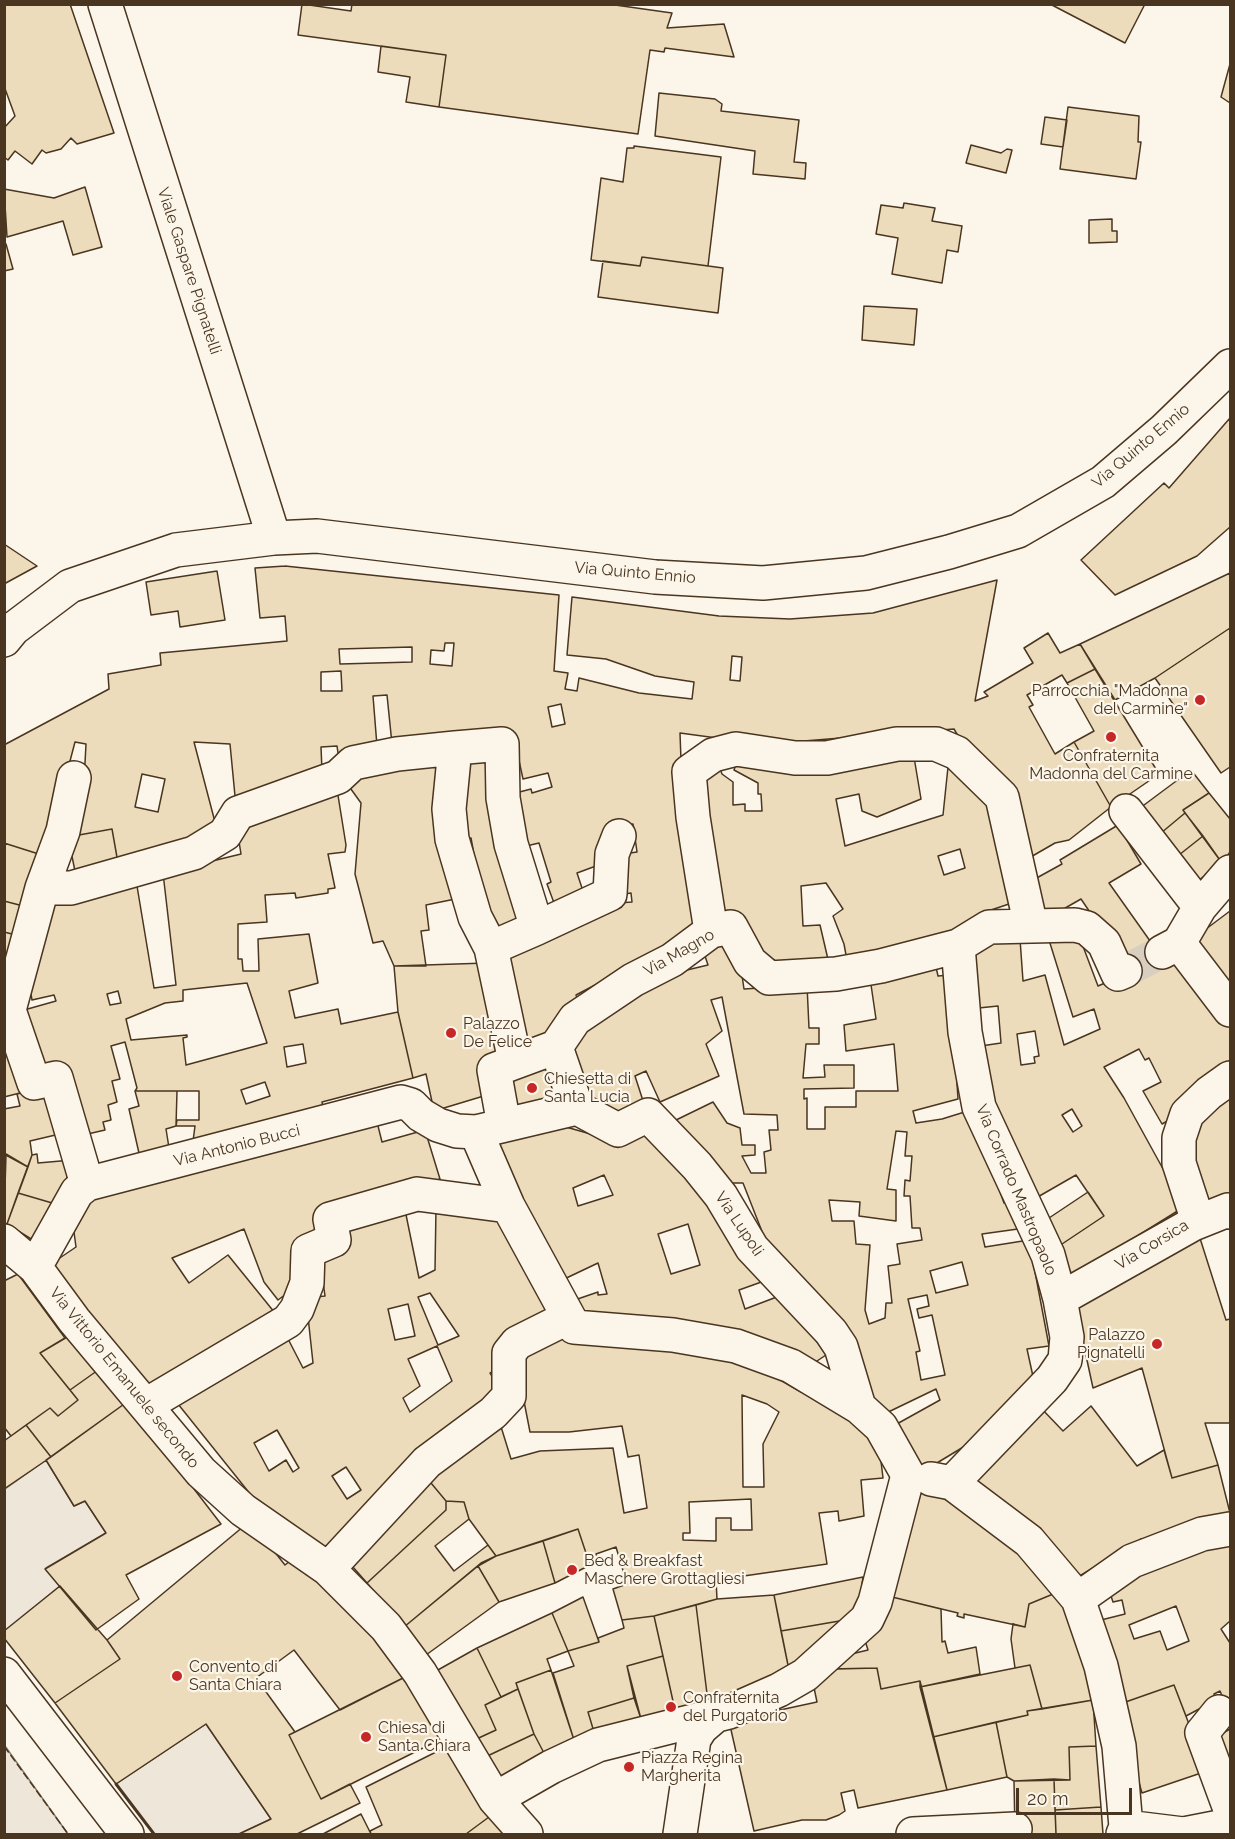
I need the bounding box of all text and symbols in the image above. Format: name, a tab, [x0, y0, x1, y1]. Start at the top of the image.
street label: Viale Gaspare Pignatelli	[153, 185, 225, 357]
street label: Via Quinto Ennio	[1088, 400, 1194, 492]
street label: Via Quinto Ennio	[574, 558, 696, 588]
place label: Parrocchia "Madonna del Carmine"	[1032, 681, 1188, 719]
marker: Parrocchia "Madonna del Carmine"	[1193, 693, 1207, 707]
marker: Confraternita Madonna del Carmine	[1104, 730, 1118, 744]
place label: Confraternita Madonna del Carmine	[1029, 746, 1193, 784]
street label: Via Magno	[640, 925, 718, 981]
place label: Palazzo De Felice	[463, 1014, 532, 1052]
marker: Palazzo De Felice	[444, 1026, 458, 1040]
place label: Chiesetta di Santa Lucia	[544, 1069, 631, 1107]
marker: Chiesetta di Santa Lucia	[525, 1081, 539, 1095]
street label: Via Corrado Mastropaolo	[971, 1102, 1061, 1278]
street label: Via Antonio Bucci	[172, 1121, 302, 1171]
street label: Via Lupoli	[711, 1188, 767, 1260]
street label: Via Corsica	[1112, 1216, 1192, 1274]
street label: Via Vittorio Emanuele secondo	[45, 1284, 203, 1472]
place label: Palazzo Pignatelli	[1077, 1325, 1145, 1363]
marker: Palazzo Pignatelli	[1150, 1337, 1164, 1351]
place label: Bed & Breakfast Maschere Grottagliesi	[584, 1551, 745, 1589]
marker: Bed & Breakfast Maschere Grottagliesi	[565, 1563, 579, 1577]
place label: Convento di Santa Chiara	[189, 1657, 282, 1695]
marker: Convento di Santa Chiara	[170, 1669, 184, 1683]
place label: Confraternita del Purgatorio	[683, 1688, 788, 1726]
marker: Confraternita del Purgatorio	[664, 1700, 678, 1714]
place label: Chiesa di Santa Chiara	[378, 1718, 471, 1756]
marker: Chiesa di Santa Chiara	[359, 1730, 373, 1744]
place label: Piazza Regina Margherita	[641, 1748, 743, 1786]
marker: Piazza Regina Margherita	[622, 1760, 636, 1774]
scale bar	[1019, 1776, 1134, 1814]
text: 20 m	[1027, 1788, 1069, 1809]

